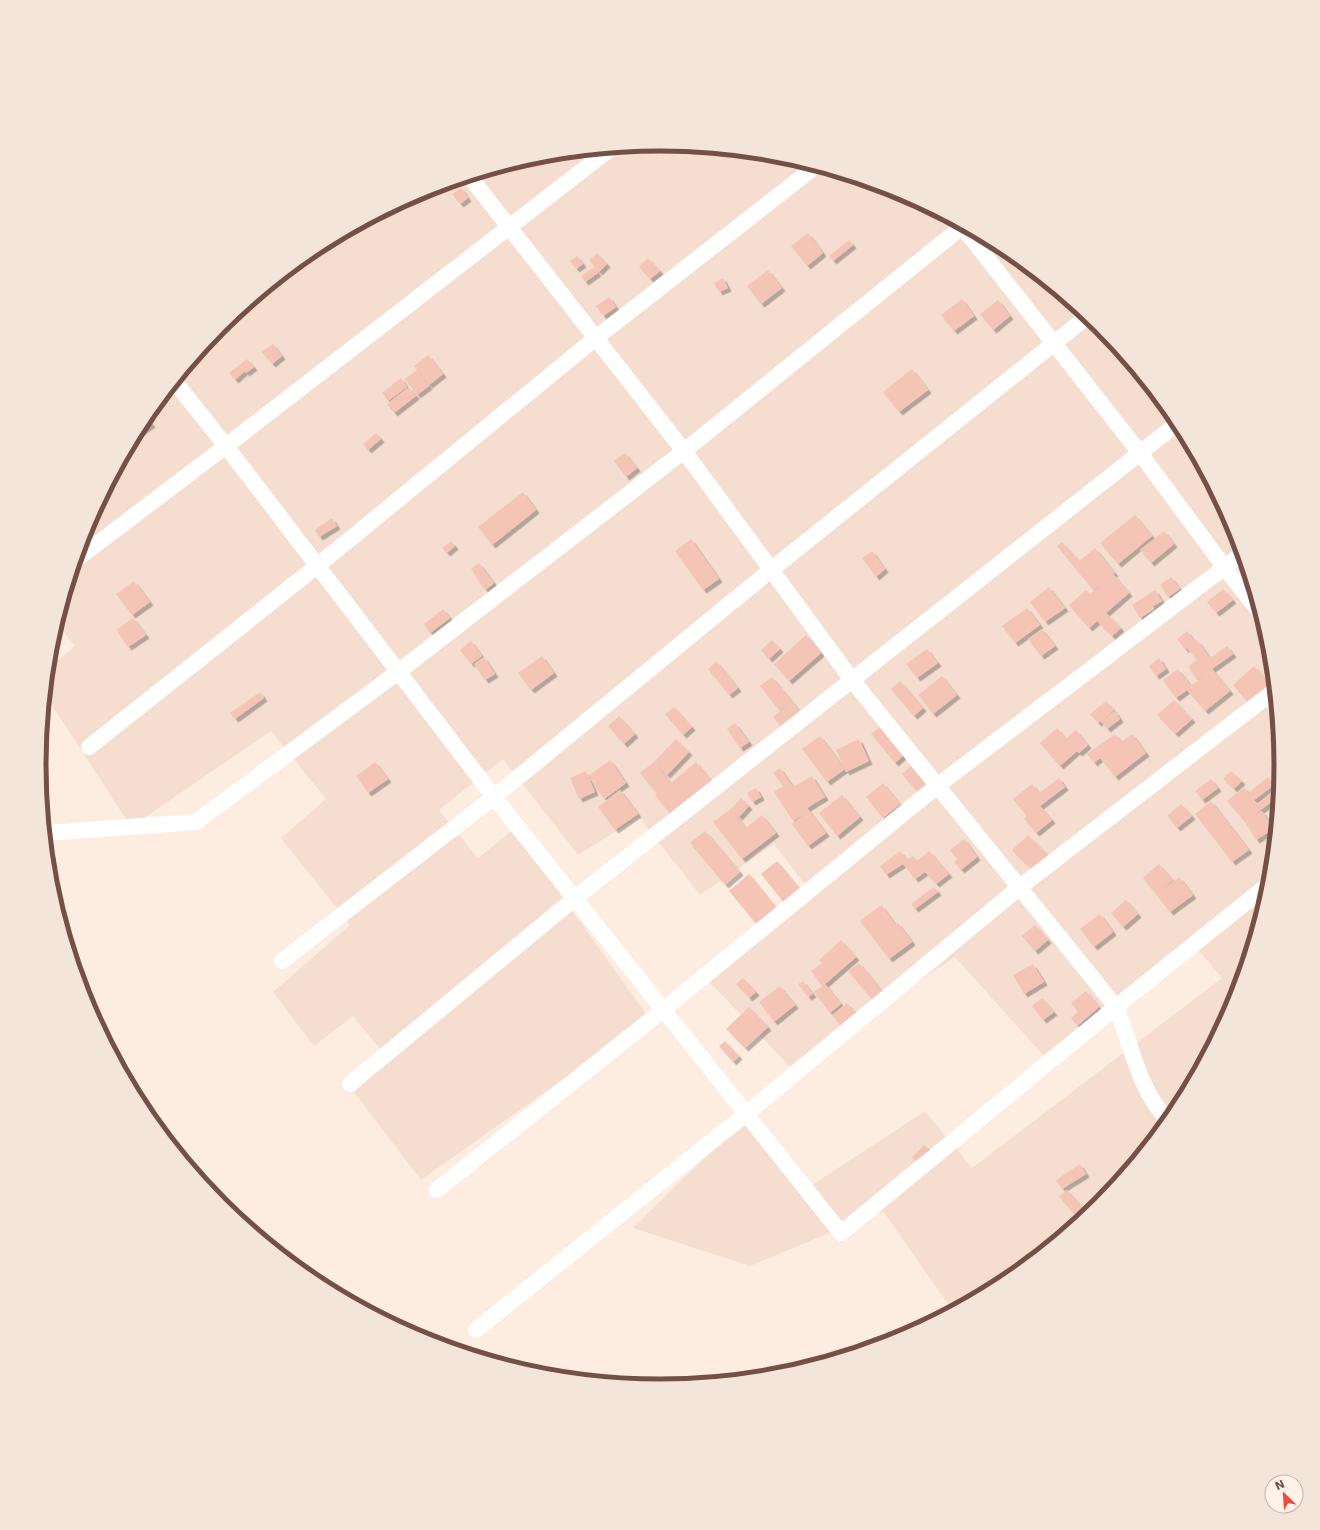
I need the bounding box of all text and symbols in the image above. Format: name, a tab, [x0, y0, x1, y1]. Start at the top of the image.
north arrow	[1264, 1474, 1304, 1514]
text: N	[1273, 1478, 1287, 1493]

